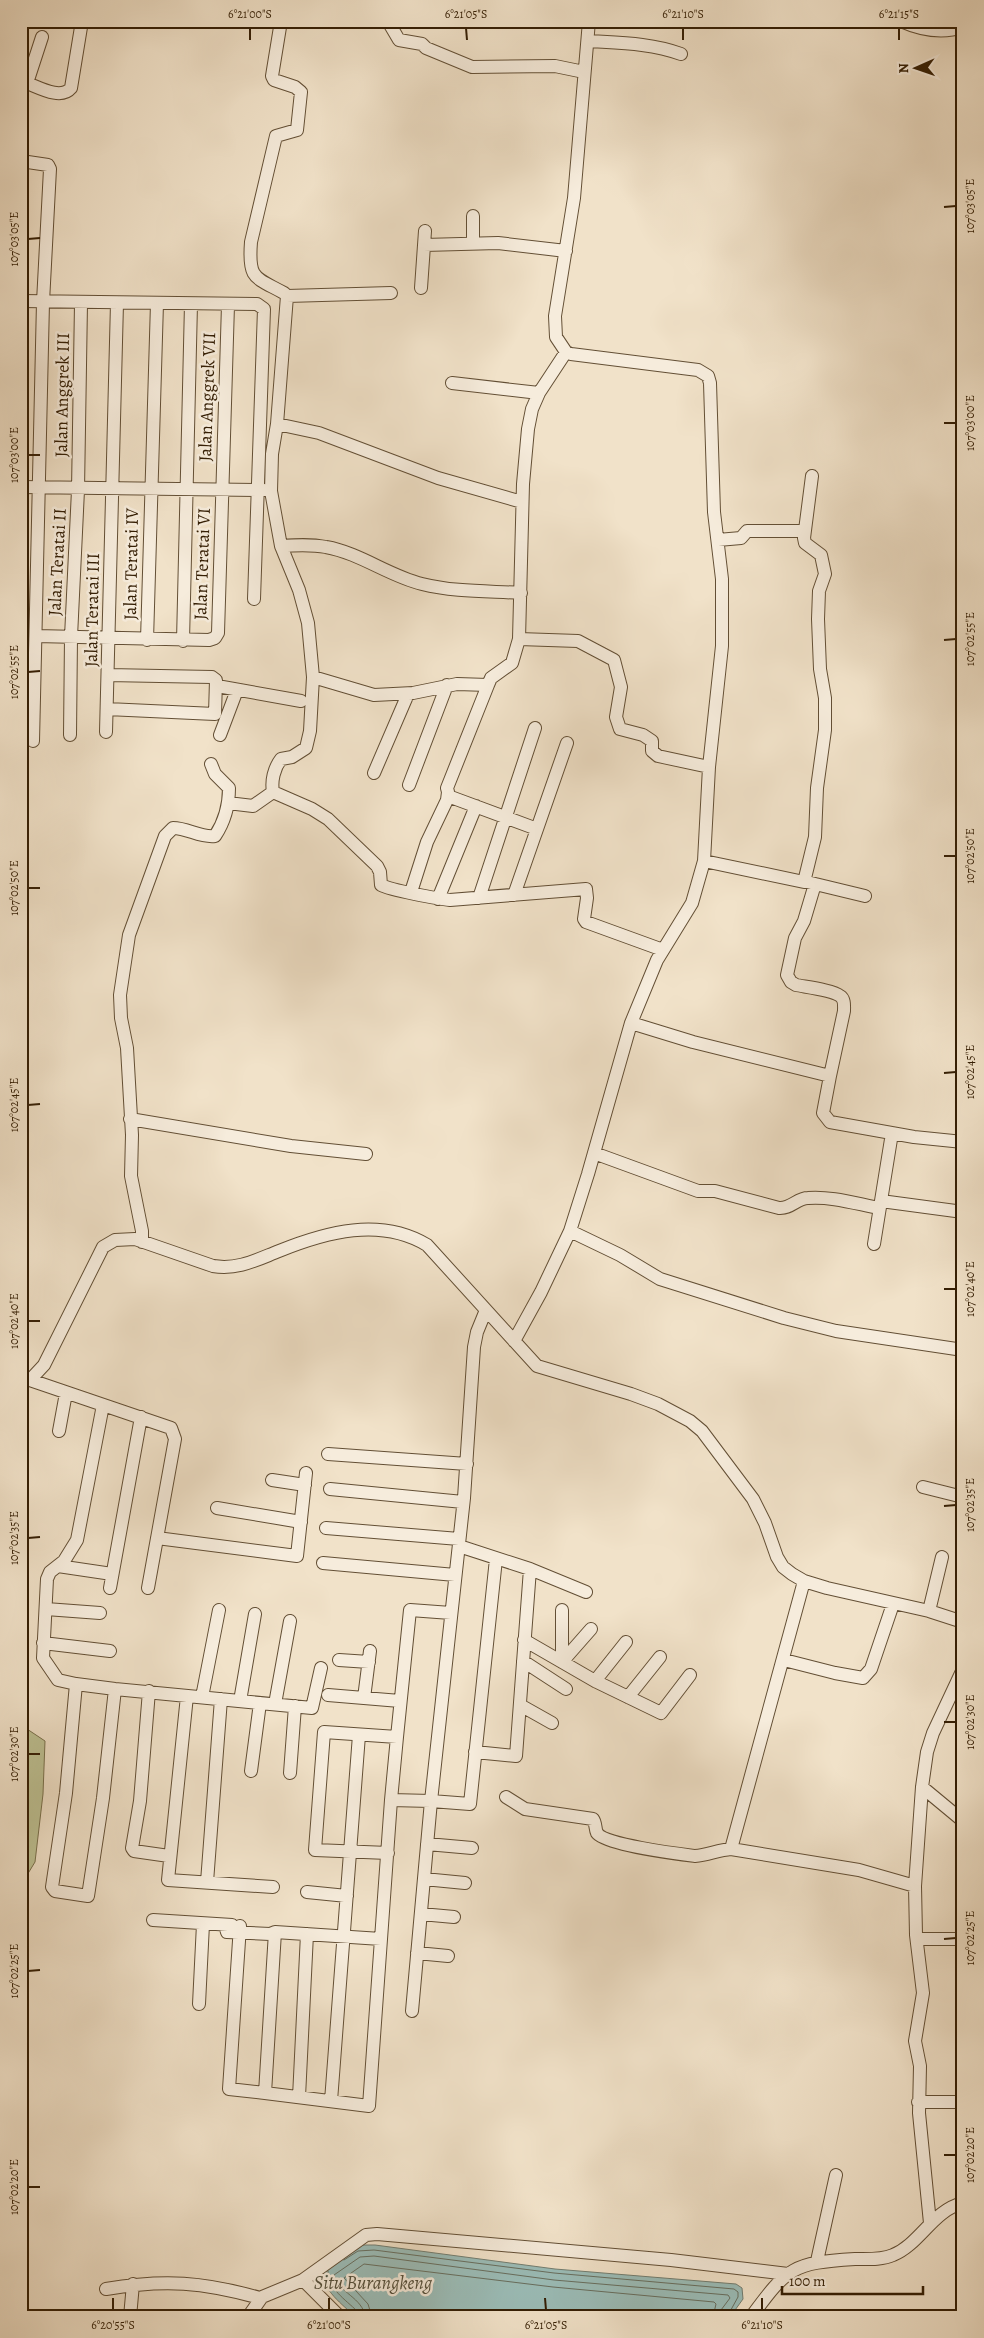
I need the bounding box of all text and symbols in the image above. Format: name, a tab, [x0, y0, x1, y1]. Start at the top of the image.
text: 6°21'00"S	[228, 6, 272, 22]
text: 6°21'05"S	[445, 6, 487, 22]
text: 6°21'10"S	[662, 6, 704, 22]
text: 6°21'15"S	[879, 6, 919, 22]
north arrow	[892, 42, 942, 92]
text: N	[894, 63, 913, 74]
text: 107°03'05"E	[962, 179, 978, 233]
text: 107°03'05"E	[6, 212, 22, 266]
street label: Jalan Anggrek III	[49, 332, 75, 458]
street label: Jalan Anggrek VII	[193, 332, 221, 462]
text: 107°03'00"E	[962, 395, 978, 451]
text: 107°03'00"E	[6, 427, 22, 483]
street label: Jalan Teratai VI	[188, 507, 216, 621]
street label: Jalan Teratai II	[42, 508, 72, 616]
street label: Jalan Teratai IV	[118, 508, 144, 620]
street label: Jalan Teratai III	[79, 553, 105, 667]
text: 107°02'55"E	[962, 612, 978, 666]
text: 107°02'55"E	[6, 645, 22, 699]
text: 107°02'50"E	[962, 828, 978, 884]
text: 107°02'50"E	[6, 860, 22, 916]
text: 107°02'45"E	[962, 1045, 978, 1099]
text: 107°02'45"E	[6, 1078, 22, 1132]
text: 107°02'40"E	[962, 1261, 978, 1317]
text: 107°02'40"E	[6, 1293, 22, 1349]
text: 107°02'35"E	[962, 1478, 978, 1532]
text: 107°02'35"E	[6, 1511, 22, 1565]
text: 107°02'30"E	[962, 1694, 978, 1750]
text: 107°02'30"E	[6, 1726, 22, 1782]
text: 107°02'25"E	[962, 1911, 978, 1965]
text: 107°02'25"E	[6, 1944, 22, 1998]
text: 107°02'20"E	[962, 2127, 978, 2183]
text: 107°02'20"E	[6, 2159, 22, 2215]
scale bar	[782, 2263, 923, 2295]
water label: Situ Burangkeng	[314, 2270, 433, 2296]
text: 100 m	[789, 2271, 826, 2291]
text: 6°20'55"S	[91, 2317, 135, 2333]
text: 6°21'00"S	[307, 2317, 351, 2333]
text: 6°21'05"S	[525, 2317, 567, 2333]
text: 6°21'10"S	[741, 2317, 783, 2333]

